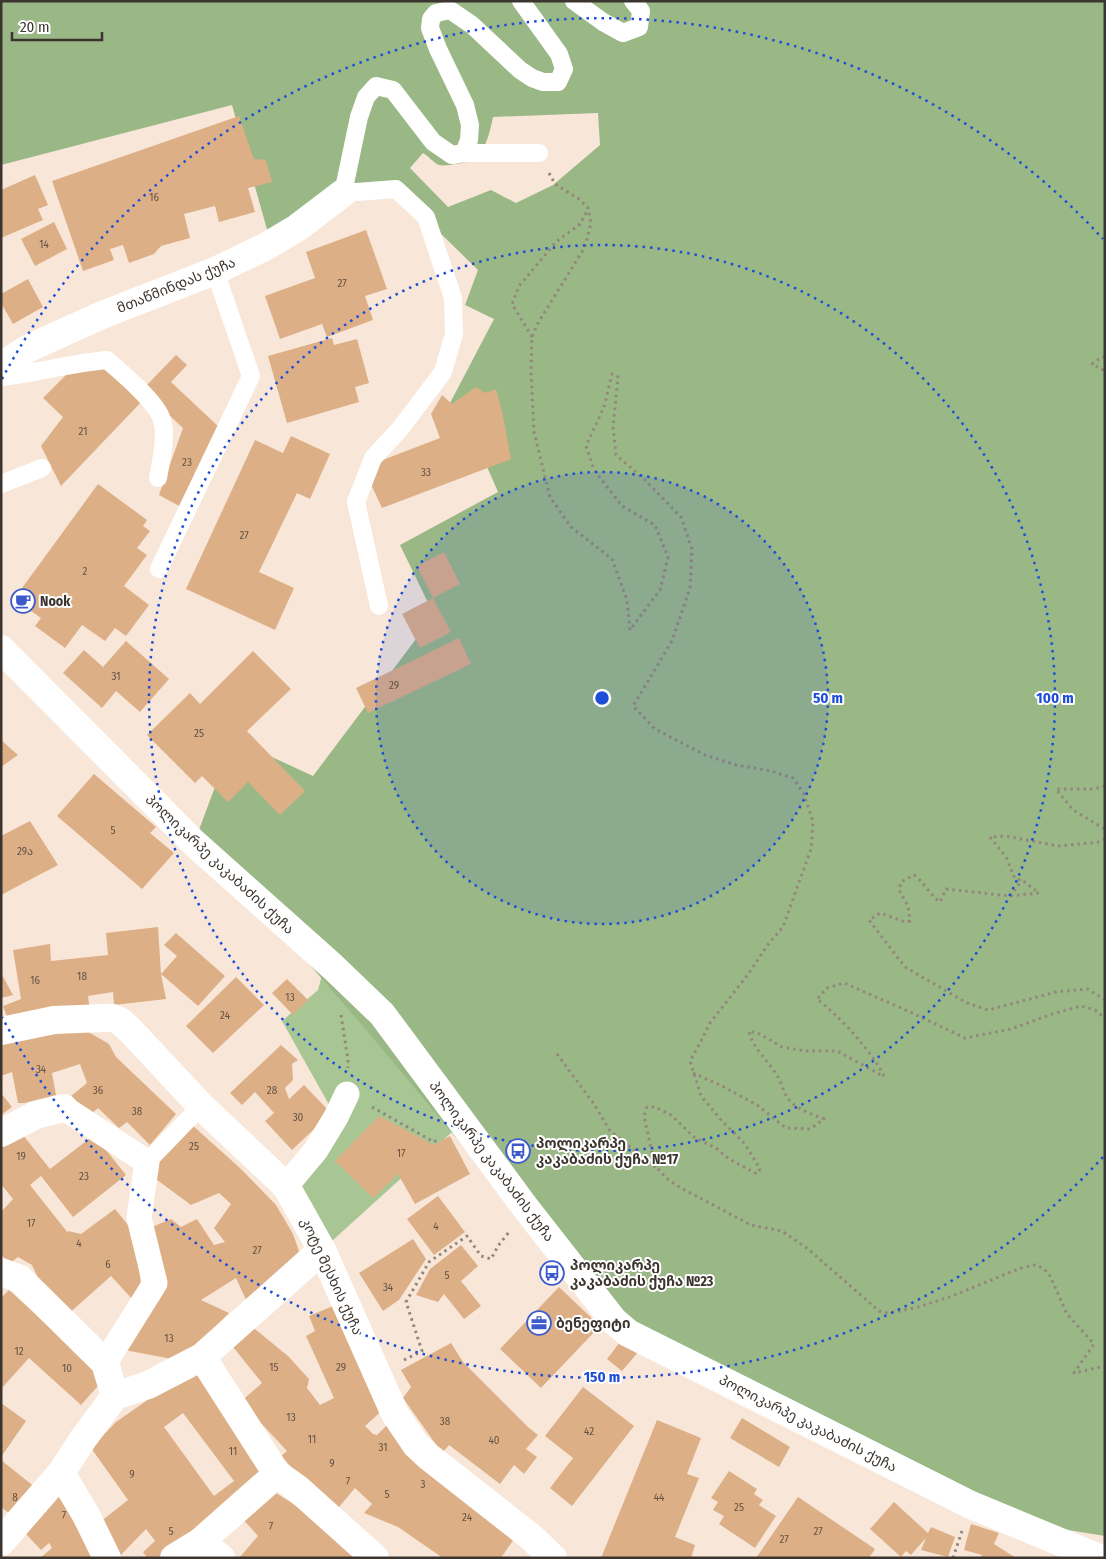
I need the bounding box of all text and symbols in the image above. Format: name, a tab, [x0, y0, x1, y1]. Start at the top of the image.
scale bar	[12, 10, 102, 42]
text: 20 m	[20, 18, 50, 36]
house number: 16	[149, 191, 159, 204]
house number: 14	[39, 238, 49, 251]
street label: მთაწმინდას ქუჩა	[114, 254, 238, 317]
house number: 27	[337, 277, 347, 290]
house number: 21	[79, 425, 87, 438]
house number: 23	[182, 456, 192, 469]
house number: 33	[421, 466, 431, 479]
house number: 27	[239, 529, 249, 542]
house number: 2	[83, 565, 88, 578]
cafe icon: Nook	[10, 588, 36, 614]
place label: Nook	[40, 593, 71, 610]
house number: 31	[112, 670, 121, 683]
house number: 29	[389, 679, 399, 692]
centre of rings	[593, 689, 611, 707]
text: 50 m	[813, 689, 843, 707]
text: 100 m	[1036, 689, 1074, 707]
house number: 25	[194, 727, 204, 740]
street label: პოლიკარპე კაკაბაძის ქუჩა	[142, 791, 298, 938]
house number: 5	[110, 824, 116, 837]
house number: 29ა	[17, 845, 33, 858]
house number: 18	[77, 970, 87, 983]
house number: 16	[30, 974, 40, 987]
house number: 13	[285, 991, 295, 1004]
house number: 24	[220, 1009, 231, 1022]
house number: 34	[36, 1063, 47, 1076]
street label: პოლიკარპე კაკაბაძის ქუჩა	[426, 1077, 558, 1245]
house number: 36	[93, 1084, 104, 1097]
house number: 28	[267, 1084, 278, 1097]
house number: 38	[132, 1105, 143, 1118]
house number: 30	[293, 1111, 304, 1124]
place label: პოლიკარპე კაკაბაძის ქუჩა №17	[536, 1135, 678, 1168]
bus stop icon: პოლიკარპე კაკაბაძის ქუჩა №17	[505, 1138, 531, 1164]
house number: 25	[189, 1140, 199, 1153]
house number: 17	[397, 1147, 406, 1160]
house number: 19	[16, 1150, 26, 1163]
house number: 23	[79, 1170, 89, 1183]
street label: კოტე მესხის ქუჩა	[297, 1215, 366, 1337]
house number: 17	[27, 1217, 36, 1230]
house number: 4	[433, 1220, 439, 1233]
house number: 4	[76, 1237, 82, 1250]
house number: 27	[252, 1244, 262, 1257]
place label: პოლიკარპე კაკაბაძის ქუჩა №23	[570, 1257, 714, 1290]
house number: 6	[105, 1258, 111, 1271]
bus stop icon: პოლიკარპე კაკაბაძის ქუჩა №23	[539, 1260, 565, 1286]
house number: 5	[444, 1269, 450, 1282]
house number: 34	[383, 1281, 394, 1294]
office icon: ბენეფიტი	[526, 1310, 552, 1336]
place label: ბენეფიტი	[556, 1315, 630, 1332]
house number: 13	[164, 1332, 174, 1345]
house number: 12	[14, 1345, 24, 1358]
house number: 15	[269, 1361, 279, 1374]
house number: 29	[336, 1361, 346, 1374]
house number: 10	[62, 1362, 72, 1375]
text: 150 m	[584, 1368, 620, 1386]
street label: პოლიკარპე კაკაბაძის ქუჩა	[716, 1371, 899, 1476]
house number: 13	[286, 1411, 296, 1424]
house number: 38	[440, 1415, 451, 1428]
house number: 42	[584, 1425, 594, 1438]
house number: 11	[308, 1433, 316, 1446]
house number: 40	[488, 1434, 500, 1447]
house number: 31	[379, 1441, 388, 1454]
house number: 11	[229, 1445, 237, 1458]
house number: 9	[329, 1457, 335, 1470]
house number: 9	[129, 1468, 135, 1481]
house number: 7	[346, 1475, 351, 1488]
house number: 3	[421, 1478, 426, 1491]
house number: 5	[384, 1488, 390, 1501]
house number: 8	[12, 1491, 18, 1504]
house number: 44	[654, 1491, 665, 1504]
house number: 25	[734, 1501, 744, 1514]
house number: 7	[62, 1509, 67, 1522]
house number: 24	[462, 1511, 473, 1524]
house number: 7	[269, 1520, 274, 1533]
house number: 5	[168, 1525, 174, 1538]
house number: 27	[813, 1525, 823, 1538]
house number: 27	[779, 1533, 789, 1546]

